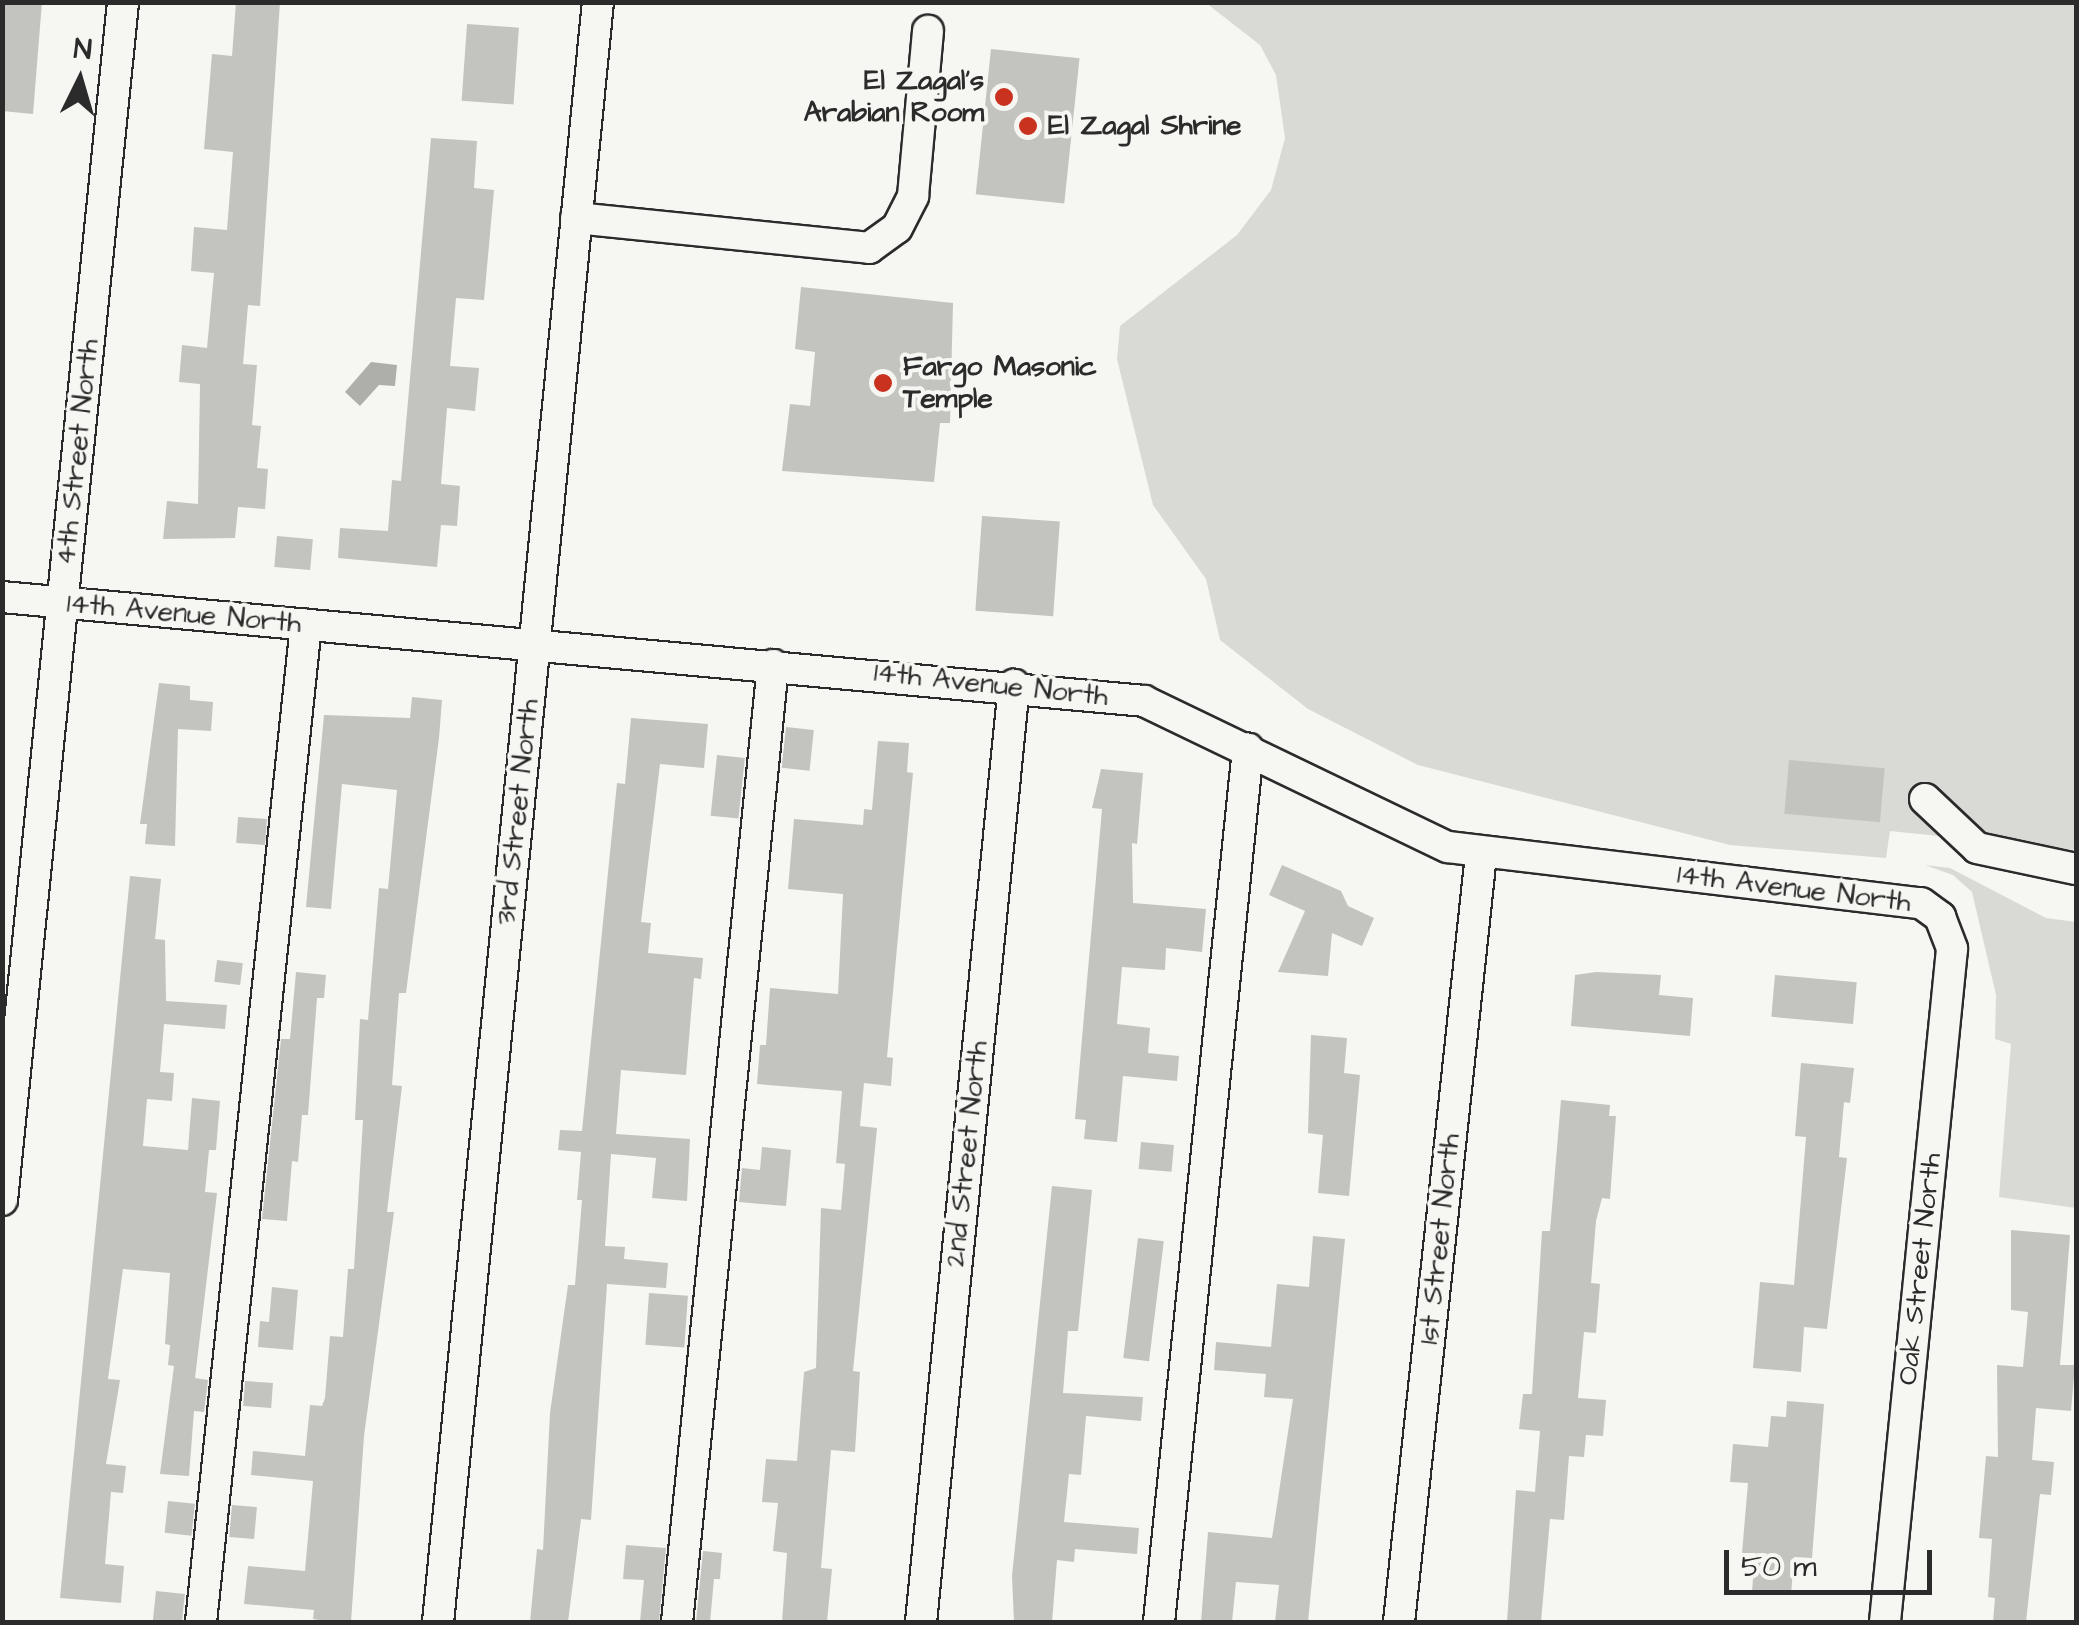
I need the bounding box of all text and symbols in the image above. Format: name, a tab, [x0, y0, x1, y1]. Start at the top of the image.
text: N	[72, 29, 93, 70]
north arrow	[30, 30, 130, 130]
place label: El Zagal's Arabian Room	[804, 64, 984, 130]
marker: El Zagal's Arabian Room	[993, 86, 1015, 108]
place label: El Zagal Shrine	[1048, 109, 1241, 143]
marker: El Zagal Shrine	[1017, 115, 1039, 137]
street label: 4th Street North	[49, 337, 107, 567]
place label: Fargo Masonic Temple	[903, 350, 1097, 416]
marker: Fargo Masonic Temple	[872, 372, 894, 394]
street label: 14th Avenue North	[65, 587, 303, 641]
street label: 14th Avenue North	[872, 656, 1110, 714]
street label: 3rd Street North	[489, 697, 547, 927]
street label: 14th Avenue North	[1675, 858, 1913, 920]
street label: 2nd Street North	[938, 1039, 996, 1269]
street label: 1st Street North	[1412, 1132, 1468, 1346]
street label: Oak Street North	[1891, 1151, 1949, 1387]
scale bar	[1729, 1530, 1936, 1592]
text: 50 m	[1741, 1546, 1817, 1588]

